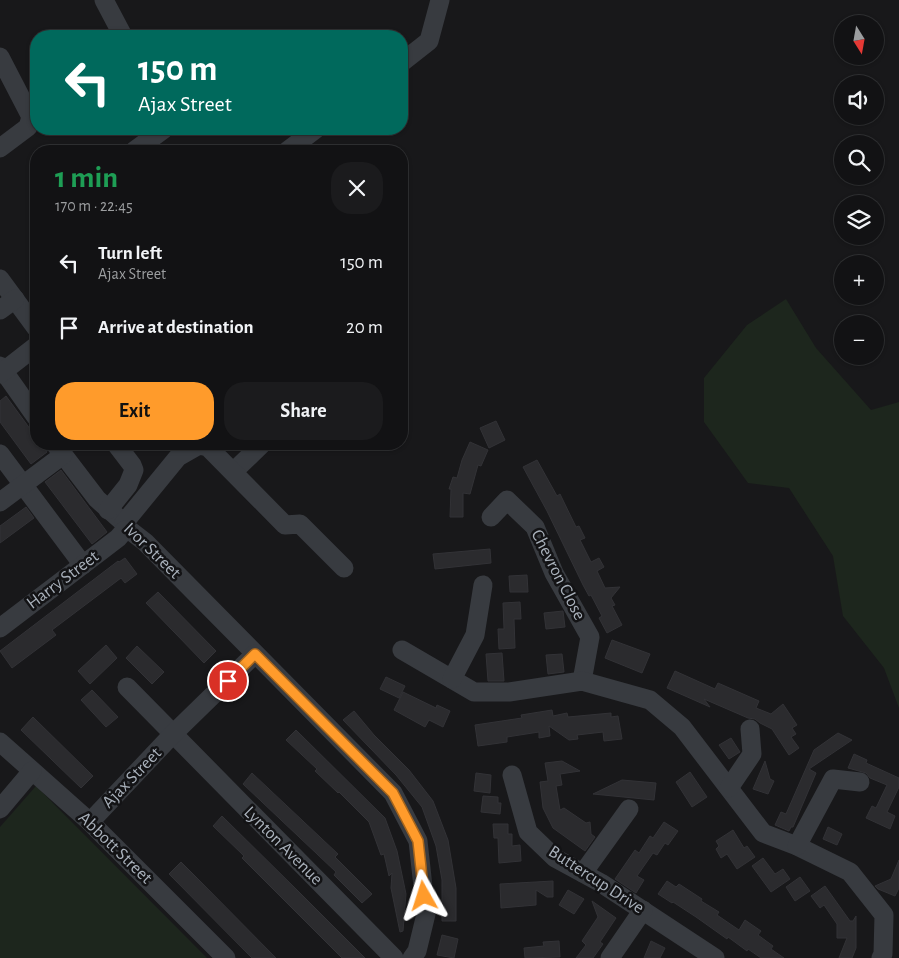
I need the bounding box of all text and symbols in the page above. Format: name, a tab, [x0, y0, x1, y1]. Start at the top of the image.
north arrow	[834, 15, 884, 65]
map controls	[834, 15, 884, 365]
icon: left	[55, 50, 120, 115]
text: 150 m	[138, 52, 218, 87]
button: sound	[834, 75, 884, 125]
text: Ajax Street	[138, 93, 232, 115]
button: search	[834, 135, 884, 185]
button: close	[331, 162, 383, 214]
text: 1 min	[55, 163, 118, 193]
button: layers	[834, 195, 884, 245]
text: 170 m · 22:45	[55, 198, 133, 214]
text: Turn left	[98, 244, 162, 263]
icon: left	[55, 249, 83, 277]
text: 150 m	[340, 253, 383, 272]
button: +	[834, 255, 884, 305]
text: Ajax Street	[98, 266, 166, 282]
icon: arrive	[55, 314, 83, 342]
button: −	[834, 315, 884, 365]
text: Arrive at destination	[98, 318, 254, 337]
text: 20 m	[346, 318, 383, 337]
button: Exit	[55, 382, 214, 440]
button: Share	[224, 382, 383, 440]
street label: Ivor Street	[120, 520, 184, 582]
street label: Chevron Close	[528, 527, 588, 623]
street label: Harry Street	[24, 547, 103, 613]
pin	[207, 660, 249, 702]
icon: arrive	[214, 667, 242, 695]
street label: Ajax Street	[99, 744, 165, 812]
street label: Lynton Avenue	[240, 803, 326, 889]
street label: Abbott Street	[75, 809, 155, 887]
street label: Buttercup Drive	[545, 843, 647, 917]
position arrow	[397, 869, 449, 921]

